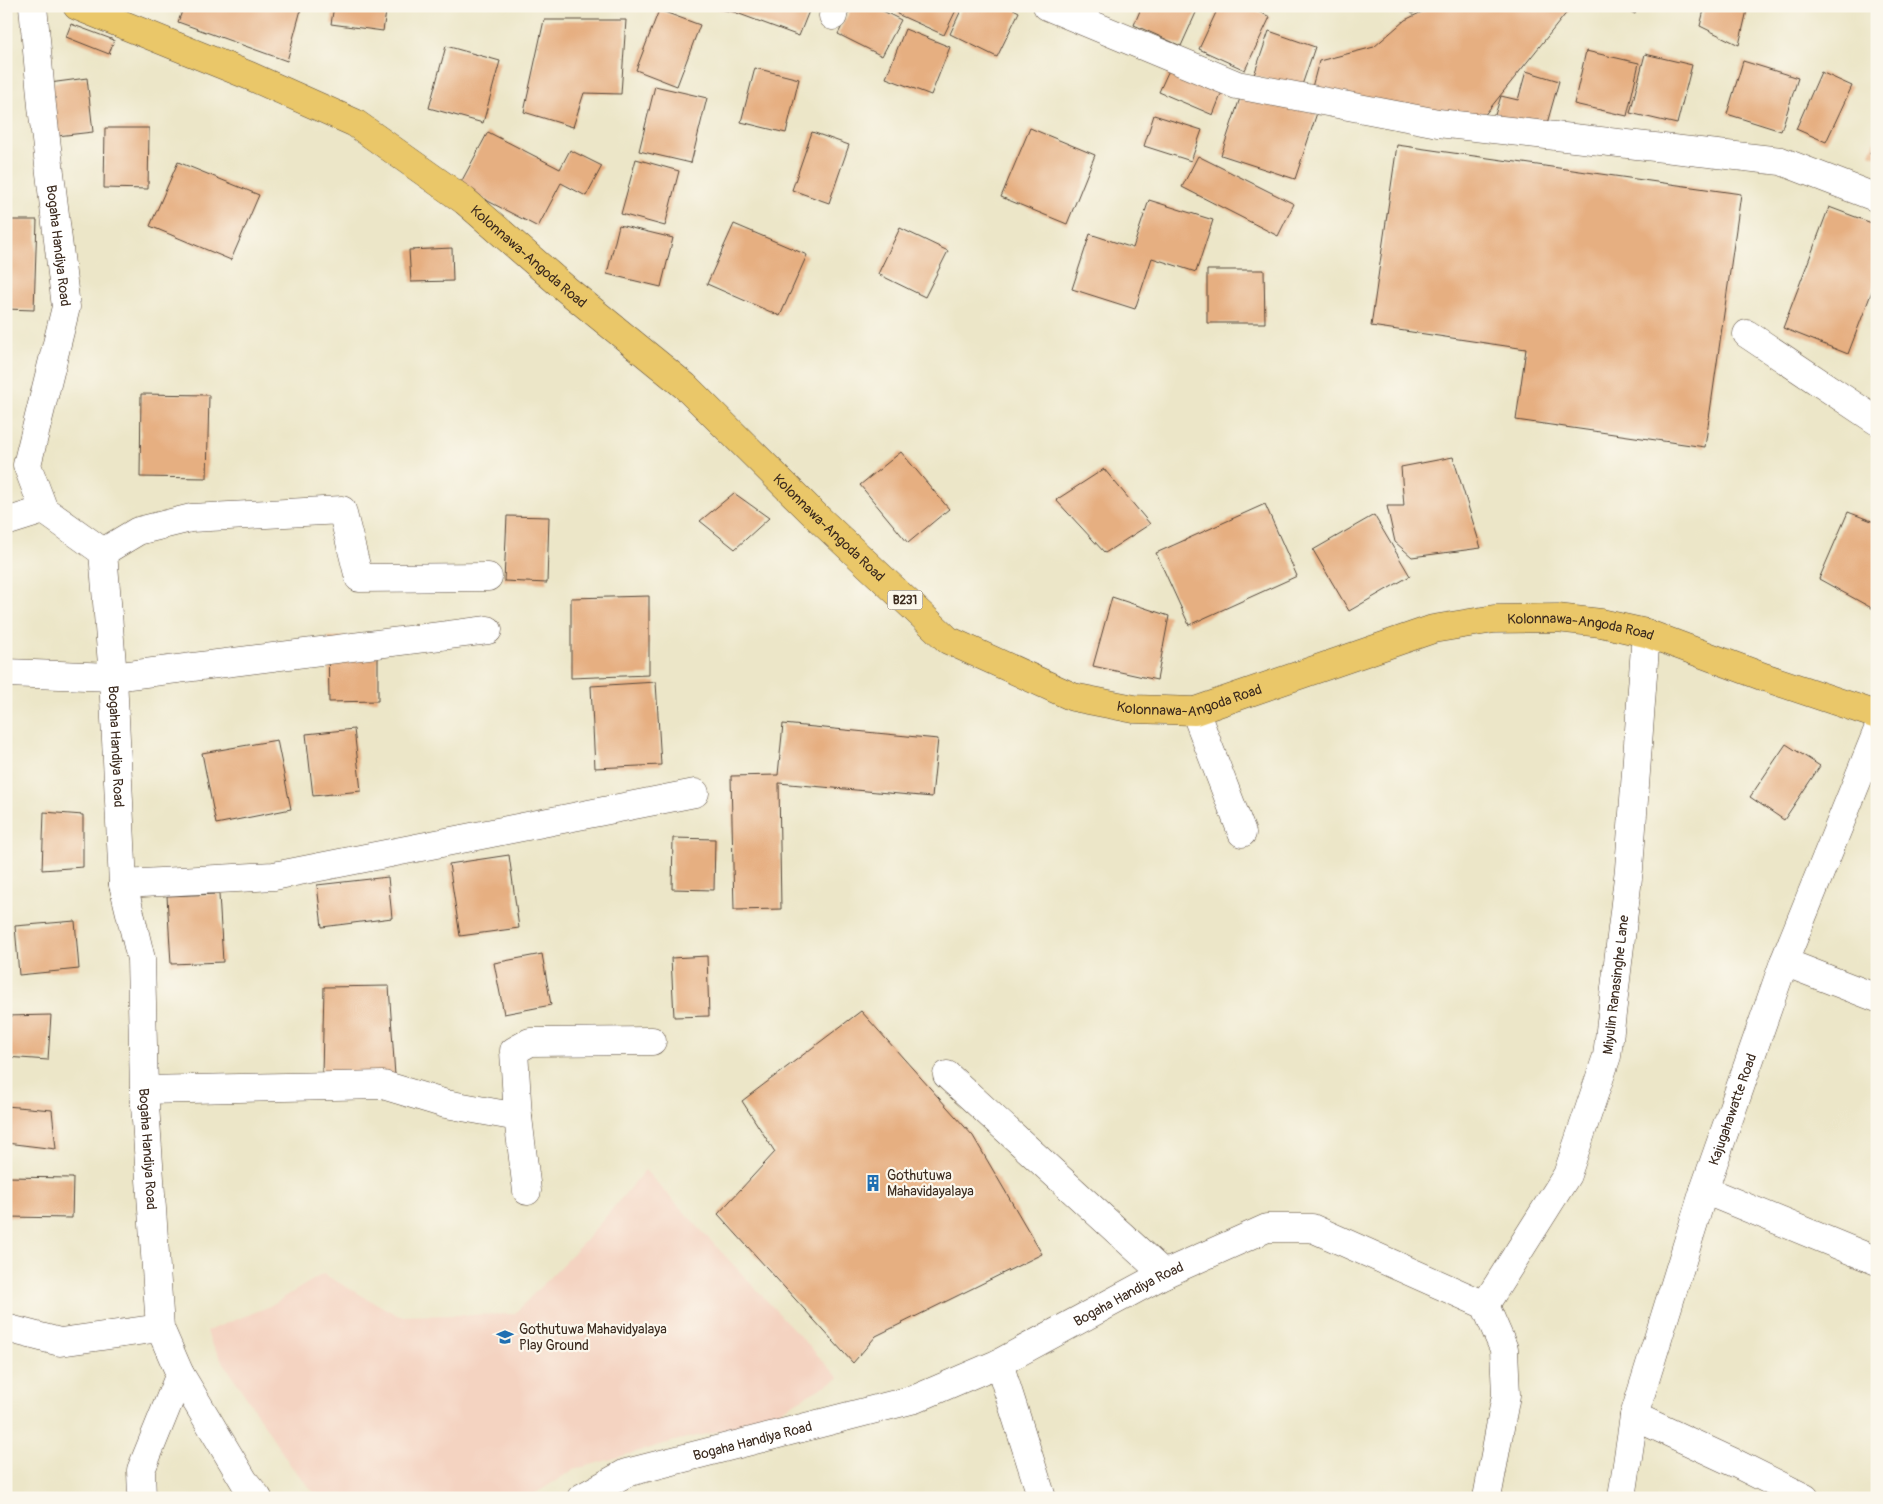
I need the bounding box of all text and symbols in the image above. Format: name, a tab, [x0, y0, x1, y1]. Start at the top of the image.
street label: Bogaha Handiya Road	[43, 184, 74, 307]
street label: Kolonnawa-Angoda Road	[467, 201, 591, 311]
street label: Kolonnawa-Angoda Road	[770, 470, 889, 585]
road number: B231	[888, 590, 922, 610]
street label: Kolonnawa-Angoda Road	[1507, 609, 1656, 644]
street label: Kolonnawa-Angoda Road	[1115, 680, 1264, 720]
street label: Bogaha Handiya Road	[105, 685, 128, 808]
street label: Miyulin Ranasinghe Lane	[1599, 914, 1632, 1055]
street label: Kajugahawatte Road	[1705, 1051, 1760, 1168]
street label: Bogaha Handiya Road	[135, 1088, 161, 1211]
place label: Gothutuwa Mahavidayalaya	[887, 1167, 974, 1200]
building icon: Gothutuwa Mahavidayalaya	[863, 1173, 883, 1193]
street label: Bogaha Handiya Road	[1070, 1258, 1186, 1330]
place label: Gothutuwa Mahavidyalaya Play Ground	[519, 1321, 667, 1354]
school or university icon: Gothutuwa Mahavidyalaya Play Ground	[495, 1327, 515, 1347]
street label: Bogaha Handiya Road	[691, 1417, 814, 1464]

